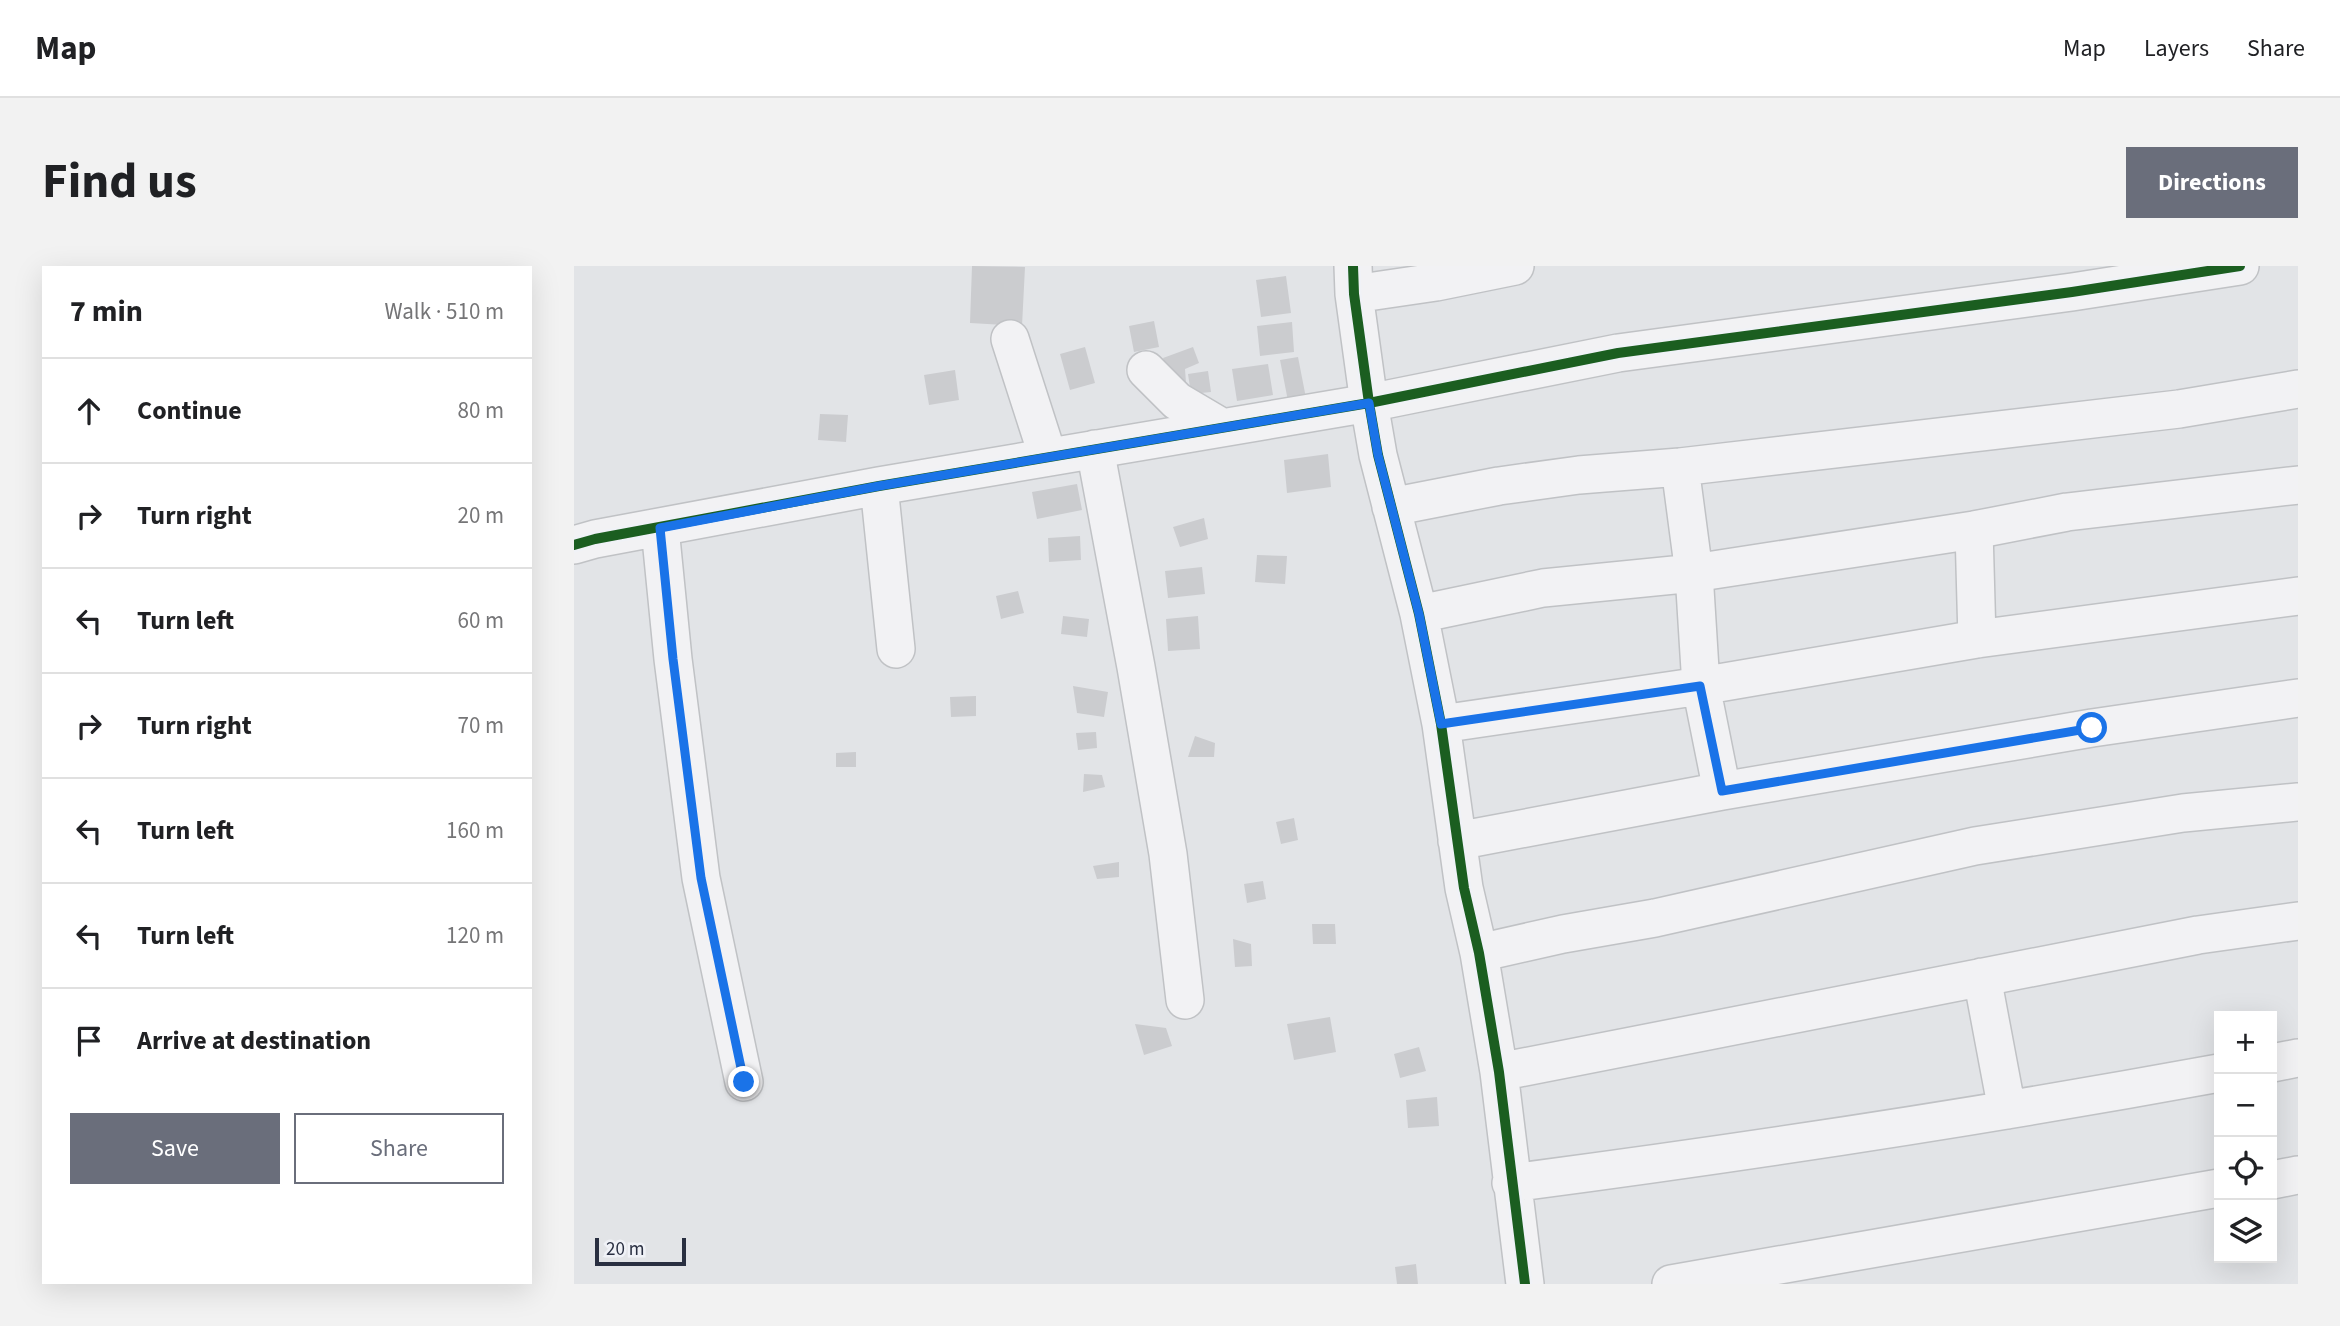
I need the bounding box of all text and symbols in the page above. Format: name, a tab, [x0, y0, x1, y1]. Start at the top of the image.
text: Map	[35, 25, 96, 72]
text: Map	[2063, 31, 2106, 66]
text: Layers	[2144, 31, 2209, 66]
text: Share	[2247, 31, 2305, 66]
text: Find us	[42, 147, 197, 217]
button: Directions	[2126, 147, 2298, 218]
text: 7 min	[70, 290, 143, 333]
text: Walk · 510 m	[385, 295, 504, 328]
icon: ahead	[70, 392, 108, 430]
text: Continue	[137, 392, 242, 429]
text: 80 m	[457, 394, 504, 427]
icon: right	[70, 497, 108, 535]
text: Turn right	[137, 497, 252, 534]
text: 20 m	[457, 499, 504, 532]
icon: left	[70, 602, 108, 640]
text: Turn left	[137, 602, 234, 639]
text: 60 m	[457, 604, 504, 637]
icon: right	[70, 707, 108, 745]
text: Turn right	[137, 707, 252, 744]
text: 70 m	[457, 709, 504, 742]
route start	[2076, 712, 2107, 743]
icon: left	[70, 812, 108, 850]
text: Turn left	[137, 812, 234, 849]
text: 160 m	[446, 814, 504, 847]
icon: left	[70, 917, 108, 955]
text: Turn left	[137, 917, 234, 954]
text: 120 m	[446, 919, 504, 952]
map controls	[2214, 1011, 2277, 1263]
button: +	[2214, 1011, 2277, 1074]
icon: arrive	[70, 1022, 108, 1060]
text: Arrive at destination	[137, 1022, 371, 1059]
route end	[728, 1066, 759, 1097]
button: −	[2214, 1074, 2277, 1137]
button: Save	[70, 1113, 280, 1184]
button: Share	[294, 1113, 504, 1184]
button: locate	[2214, 1137, 2277, 1200]
button: layers	[2214, 1200, 2277, 1263]
scale bar	[595, 1235, 686, 1267]
text: 20 m	[606, 1236, 644, 1263]

